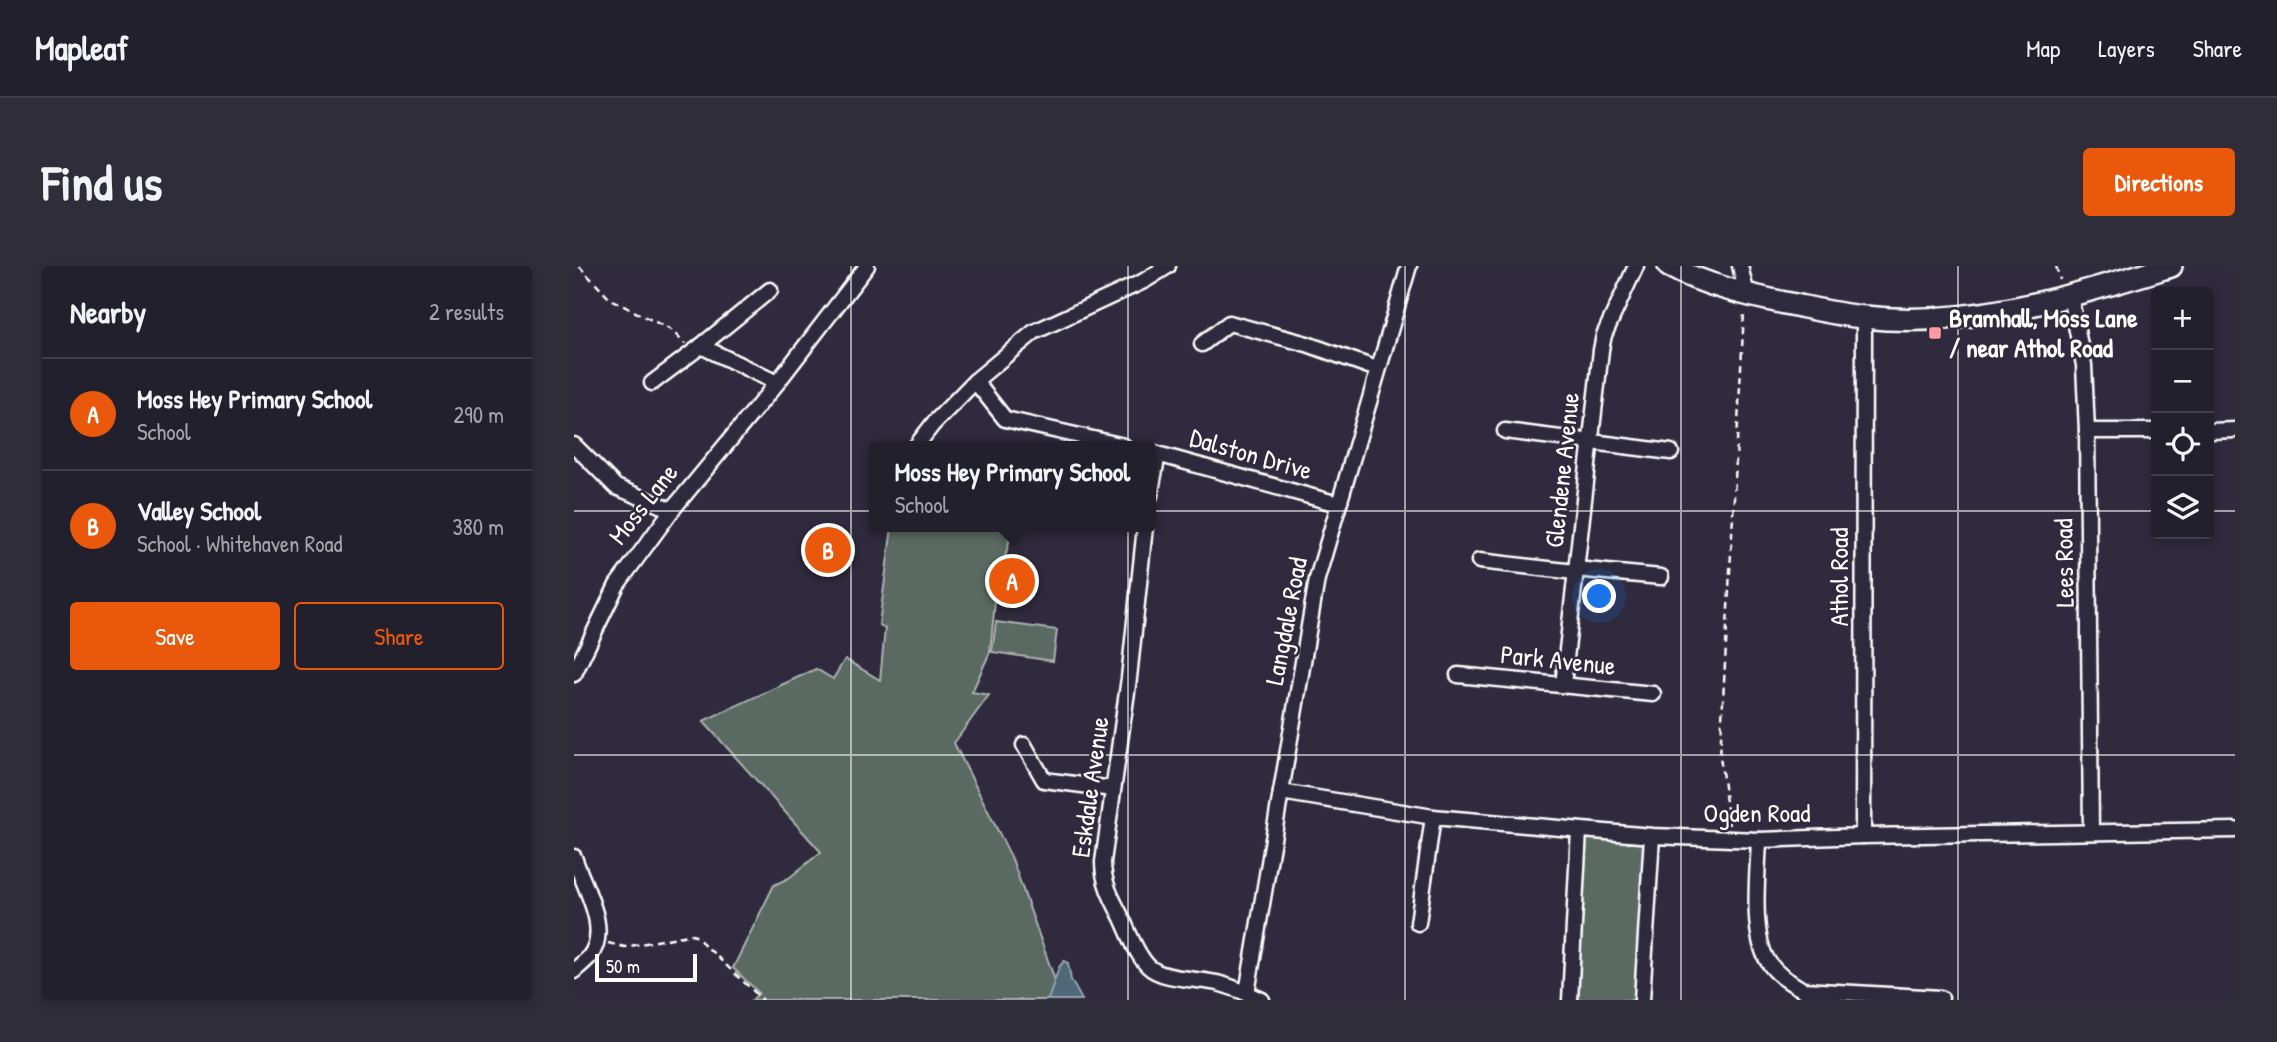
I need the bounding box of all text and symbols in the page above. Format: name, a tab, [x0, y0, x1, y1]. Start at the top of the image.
text: Mapleaf	[35, 26, 128, 70]
text: Map	[2026, 32, 2060, 64]
text: Layers	[2098, 32, 2155, 64]
text: Share	[2193, 32, 2242, 64]
button: Directions	[2083, 148, 2235, 216]
text: Find us	[42, 149, 162, 215]
map controls	[2151, 287, 2214, 539]
button: +	[2151, 287, 2214, 350]
text: Nearby	[70, 292, 146, 332]
text: 2 results	[429, 296, 504, 327]
place label: Bramhall, Moss Lane / near Athol Road	[1949, 300, 2138, 365]
marker: Bramhall, Moss Lane / near Athol Road	[1927, 325, 1943, 341]
button: −	[2151, 350, 2214, 413]
text: Moss Hey Primary School	[137, 381, 372, 416]
street label: Glendene Avenue	[1536, 391, 1587, 549]
text: A	[87, 399, 99, 430]
text: 290 m	[454, 399, 504, 430]
button: locate	[2151, 413, 2214, 476]
text: School	[137, 416, 191, 447]
street label: Dalston Drive	[1186, 419, 1316, 488]
popup	[869, 441, 1156, 532]
text: Moss Hey Primary School	[895, 454, 1130, 489]
street label: Moss Lane	[600, 456, 685, 551]
button: layers	[2151, 476, 2214, 539]
text: School	[895, 489, 949, 520]
text: Valley School	[137, 493, 261, 528]
text: B	[87, 511, 99, 542]
text: 380 m	[453, 511, 504, 542]
street label: Lees Road	[2045, 518, 2082, 608]
pin: B	[805, 524, 851, 576]
text: School · Whitehaven Road	[137, 528, 342, 559]
street label: Athol Road	[1821, 528, 1856, 626]
street label: Langdale Road	[1256, 554, 1315, 688]
pin: A	[989, 555, 1035, 607]
your location	[1582, 579, 1616, 613]
button: Save	[70, 602, 280, 670]
button: Share	[294, 602, 504, 670]
street label: Park Avenue	[1499, 636, 1617, 683]
street label: Eskdale Avenue	[1062, 714, 1117, 860]
street label: Ogden Road	[1704, 795, 1810, 830]
scale bar	[595, 951, 696, 983]
text: 50 m	[606, 953, 640, 979]

